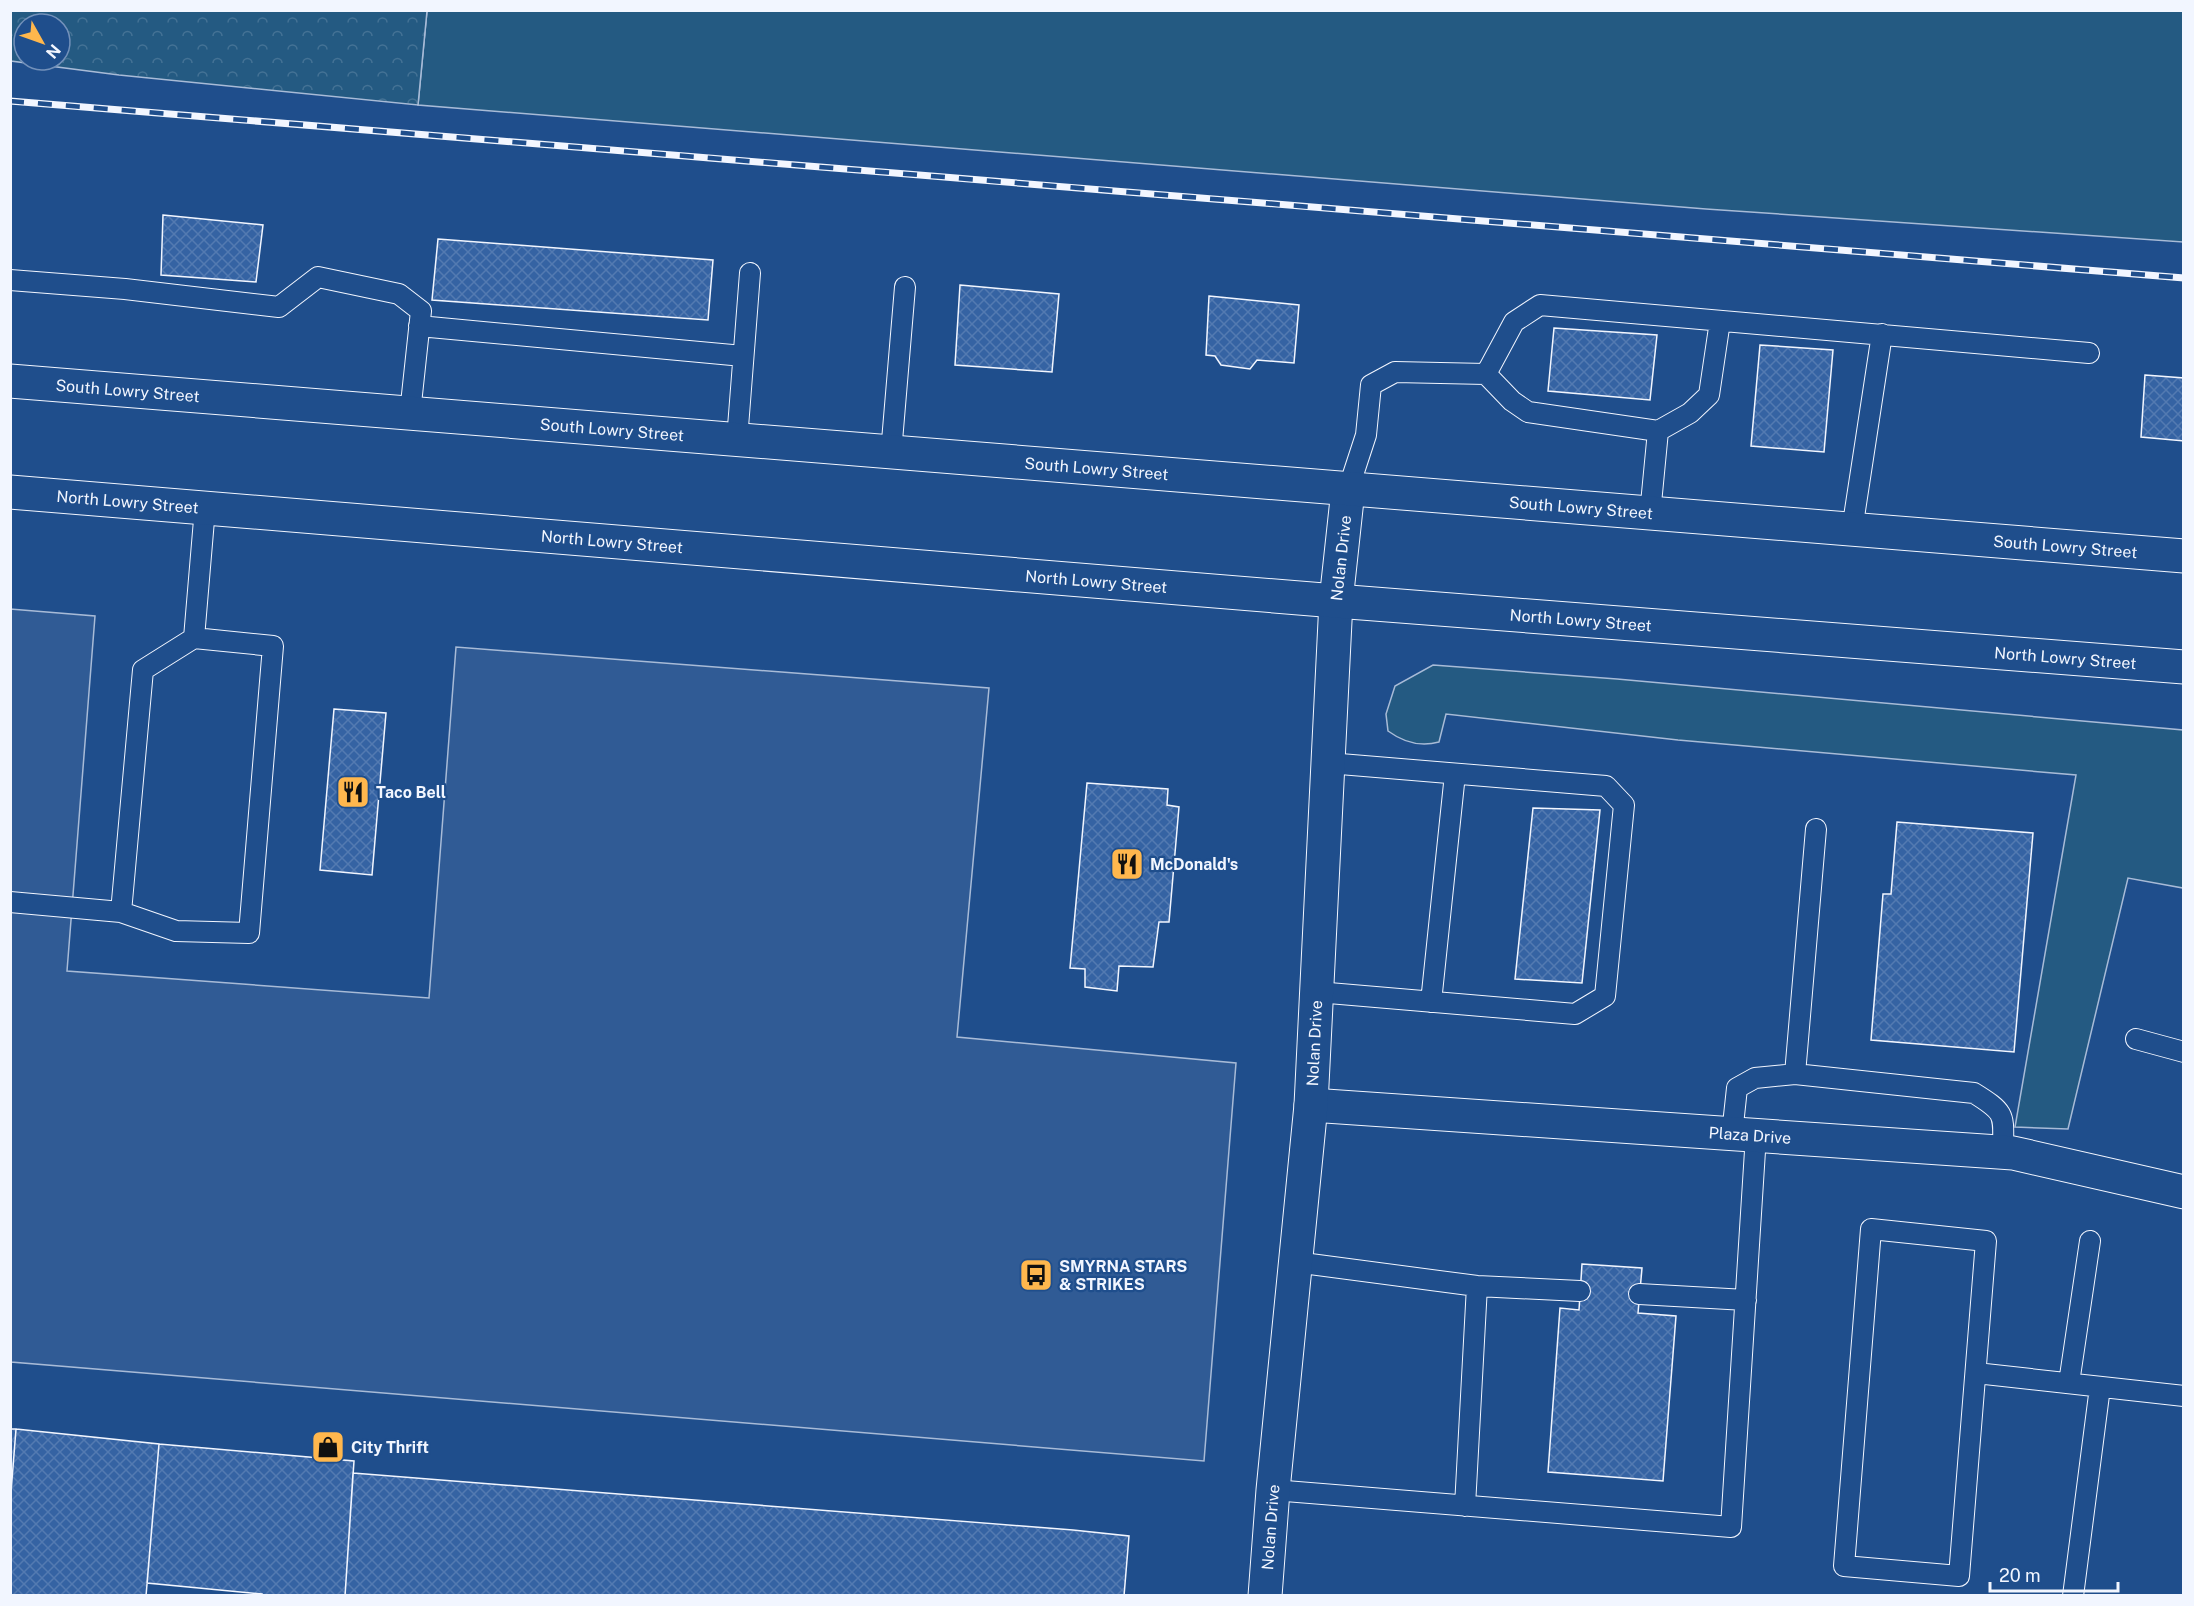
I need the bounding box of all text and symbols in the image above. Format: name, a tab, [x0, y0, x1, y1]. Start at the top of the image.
north arrow	[12, 12, 72, 72]
text: N	[42, 40, 64, 62]
street label: South Lowry Street	[55, 375, 200, 406]
street label: South Lowry Street	[539, 414, 685, 445]
street label: South Lowry Street	[1024, 453, 1169, 484]
street label: North Lowry Street	[56, 486, 199, 517]
street label: South Lowry Street	[1508, 492, 1654, 523]
street label: Nolan Drive	[1327, 514, 1355, 602]
street label: North Lowry Street	[540, 526, 684, 557]
street label: South Lowry Street	[1993, 531, 2138, 562]
street label: North Lowry Street	[1025, 566, 1168, 597]
street label: North Lowry Street	[1509, 605, 1653, 635]
street label: North Lowry Street	[1994, 643, 2137, 673]
restaurant icon: Taco Bell	[335, 774, 371, 810]
place label: Taco Bell	[376, 783, 446, 802]
restaurant icon: McDonald's	[1109, 846, 1145, 882]
place label: McDonald's	[1150, 855, 1238, 874]
street label: Nolan Drive	[1302, 1000, 1326, 1087]
street label: Plaza Drive	[1708, 1123, 1792, 1147]
bus stop icon: SMYRNA STARS & STRIKES	[1018, 1257, 1054, 1293]
place label: SMYRNA STARS & STRIKES	[1059, 1257, 1187, 1294]
shop icon: City Thrift	[310, 1429, 346, 1465]
place label: City Thrift	[351, 1438, 429, 1457]
street label: Nolan Drive	[1257, 1483, 1283, 1571]
scale bar	[1990, 1555, 2118, 1593]
text: 20 m	[1999, 1565, 2041, 1586]

